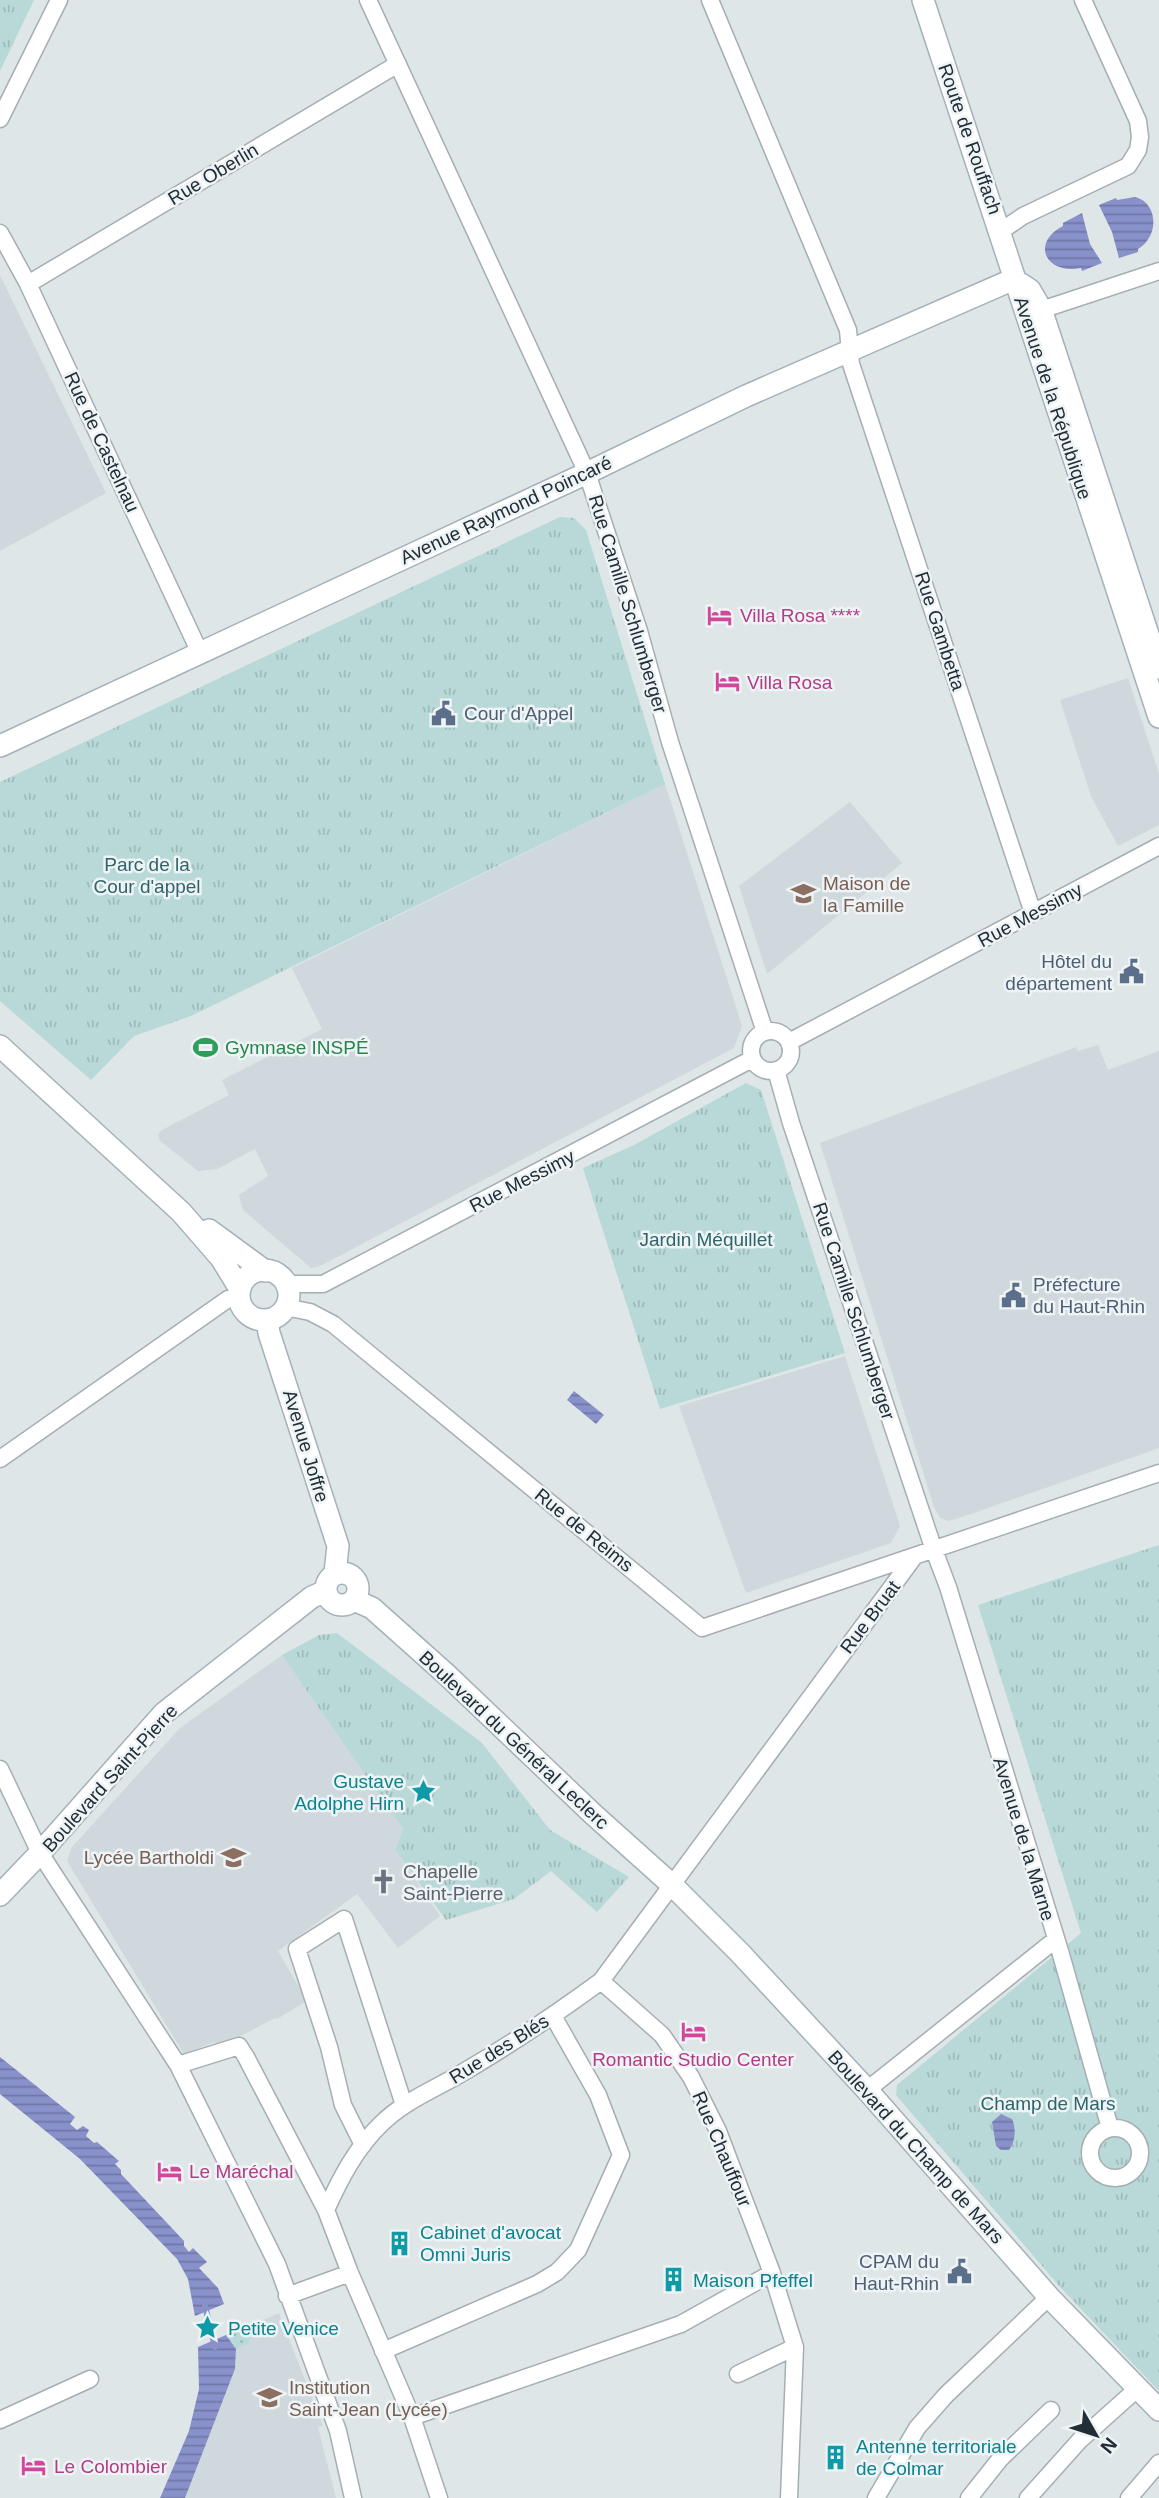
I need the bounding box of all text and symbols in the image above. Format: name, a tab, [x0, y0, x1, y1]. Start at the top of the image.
street label: Route de Rouffach	[934, 61, 1006, 217]
street label: Rue Oberlin	[164, 139, 262, 209]
street label: Avenue de la République	[1010, 294, 1096, 502]
street label: Rue de Castelnau	[60, 369, 144, 515]
street label: Avenue Raymond Poincaré	[397, 452, 615, 568]
street label: Rue Camille Schlumberger	[585, 492, 671, 716]
street label: Rue Gambetta	[911, 569, 969, 693]
hotel icon: Villa Rosa ****	[706, 601, 734, 629]
place label: Villa Rosa ****	[740, 605, 861, 626]
hotel icon: Villa Rosa	[713, 668, 741, 696]
place label: Villa Rosa	[747, 672, 833, 693]
public building icon: Cour d'Appel	[430, 699, 458, 727]
place label: Cour d'Appel	[464, 703, 573, 724]
park label: Parc de la Cour d'appel	[93, 854, 201, 897]
place label: Maison de la Famille	[823, 873, 911, 916]
street label: Rue Messimy	[974, 878, 1086, 951]
school or university icon: Maison de la Famille	[789, 880, 817, 908]
place label: Hôtel du département	[1005, 951, 1113, 994]
public building icon: Hôtel du département	[1118, 958, 1146, 986]
sports icon: Gymnase INSPÉ	[191, 1033, 219, 1061]
place label: Gymnase INSPÉ	[225, 1037, 369, 1058]
street label: Rue Messimy	[466, 1145, 578, 1216]
street label: Rue Camille Schlumberger	[809, 1200, 899, 1423]
park label: Jardin Méquillet	[639, 1229, 773, 1250]
place label: Préfecture du Haut-Rhin	[1033, 1274, 1145, 1317]
public building icon: Préfecture du Haut-Rhin	[999, 1281, 1027, 1309]
street label: Avenue Joffre	[279, 1387, 333, 1505]
street label: Rue de Reims	[531, 1484, 637, 1576]
street label: Rue Bruat	[836, 1576, 905, 1657]
street label: Boulevard du Général Leclerc	[415, 1647, 613, 1833]
street label: Boulevard Saint-Pierre	[38, 1700, 182, 1856]
street label: Avenue de la Marne	[989, 1755, 1059, 1923]
place label: Gustave Adolphe Hirn	[294, 1771, 404, 1814]
place icon: Gustave Adolphe Hirn	[410, 1778, 438, 1806]
school or university icon: Lycée Bartholdi	[220, 1843, 248, 1871]
place label: Lycée Bartholdi	[84, 1847, 214, 1868]
place label: Chapelle Saint-Pierre	[403, 1861, 503, 1904]
church icon: Chapelle Saint-Pierre	[369, 1868, 397, 1896]
street label: Rue des Blés	[446, 2010, 552, 2088]
hotel icon: Romantic Studio Center	[679, 2017, 707, 2045]
street label: Boulevard du Champ de Mars	[824, 2046, 1008, 2248]
place label: Romantic Studio Center	[592, 2049, 795, 2070]
street label: Rue Chauffour	[688, 2088, 756, 2210]
park label: Champ de Mars	[980, 2093, 1116, 2114]
hotel icon: Le Maréchal	[155, 2157, 183, 2185]
place label: Le Maréchal	[189, 2161, 294, 2182]
place label: Cabinet d'avocat Omni Juris	[420, 2222, 562, 2265]
building icon: Cabinet d'avocat Omni Juris	[386, 2229, 414, 2257]
place label: CPAM du Haut-Rhin	[853, 2251, 939, 2294]
public building icon: CPAM du Haut-Rhin	[945, 2258, 973, 2286]
building icon: Maison Pfeffel	[659, 2266, 687, 2294]
place label: Maison Pfeffel	[693, 2270, 813, 2291]
place icon: Petite Venice	[194, 2314, 222, 2342]
place label: Petite Venice	[228, 2318, 339, 2339]
place label: Institution Saint-Jean (Lycée)	[289, 2377, 448, 2420]
school or university icon: Institution Saint-Jean (Lycée)	[255, 2384, 283, 2412]
north arrow	[1061, 2400, 1131, 2470]
text: N	[1096, 2433, 1121, 2457]
place label: Antenne territoriale de Colmar	[856, 2436, 1017, 2479]
building icon: Antenne territoriale de Colmar	[822, 2443, 850, 2471]
hotel icon: Le Colombier	[20, 2452, 48, 2480]
place label: Le Colombier	[54, 2456, 168, 2477]

